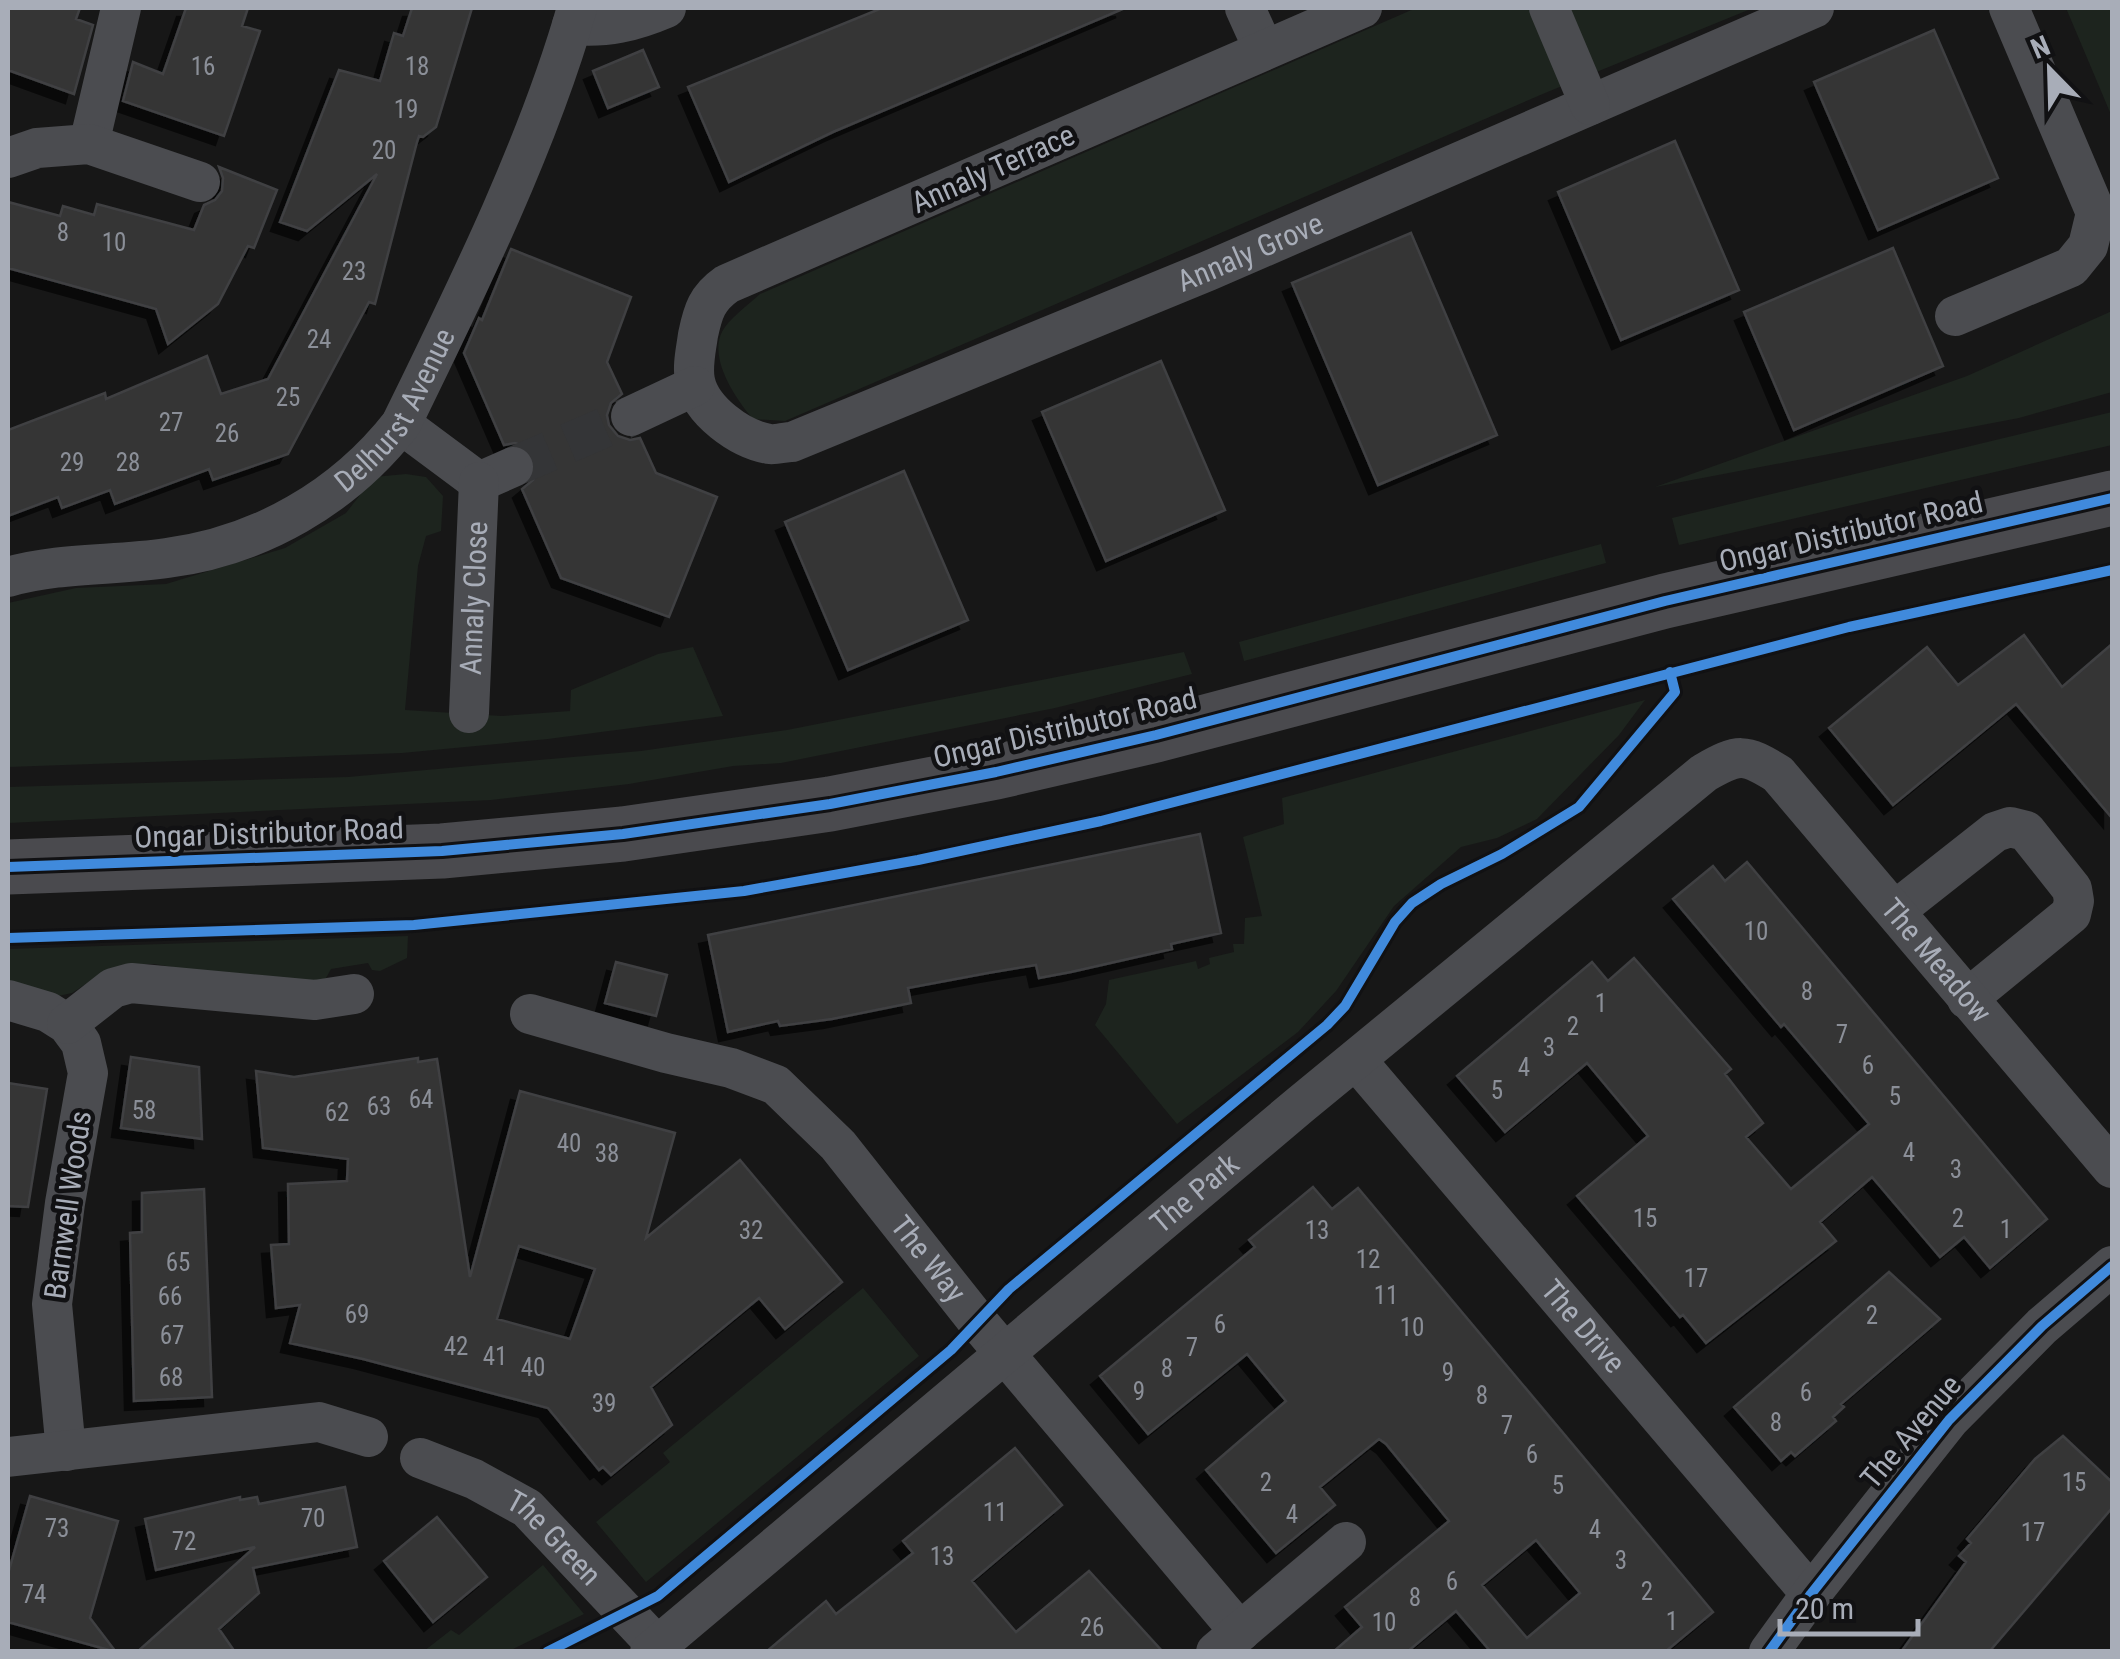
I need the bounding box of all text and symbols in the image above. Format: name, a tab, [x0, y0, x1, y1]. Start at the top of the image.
north arrow	[2000, 20, 2100, 120]
text: N	[2026, 29, 2055, 66]
house number: 16	[191, 52, 215, 81]
house number: 18	[405, 52, 429, 81]
house number: 19	[394, 95, 418, 124]
street label: Annaly Terrace	[906, 117, 1080, 220]
house number: 20	[372, 136, 396, 165]
street label: Annaly Grove	[1172, 205, 1328, 299]
house number: 8	[57, 218, 69, 247]
house number: 10	[102, 228, 126, 257]
house number: 23	[342, 257, 366, 286]
street label: Delhurst Avenue	[328, 323, 462, 499]
house number: 24	[307, 325, 331, 354]
house number: 25	[276, 383, 300, 412]
house number: 27	[159, 408, 183, 437]
house number: 26	[215, 419, 239, 448]
house number: 29	[60, 448, 84, 477]
house number: 28	[116, 448, 140, 477]
street label: Ongar Distributor Road	[1716, 484, 1986, 579]
street label: Annaly Close	[453, 521, 494, 676]
street label: Ongar Distributor Road	[930, 680, 1200, 775]
street label: Ongar Distributor Road	[134, 810, 404, 855]
street label: The Meadow	[1874, 891, 1999, 1029]
house number: 10	[1744, 917, 1768, 946]
house number: 8	[1801, 977, 1813, 1006]
house number: 1	[1595, 989, 1607, 1018]
house number: 2	[1567, 1012, 1579, 1041]
house number: 7	[1836, 1020, 1848, 1049]
house number: 3	[1543, 1033, 1555, 1062]
house number: 6	[1862, 1051, 1874, 1080]
house number: 4	[1518, 1053, 1530, 1082]
house number: 5	[1491, 1076, 1503, 1105]
house number: 5	[1889, 1082, 1901, 1111]
house number: 64	[409, 1085, 433, 1114]
house number: 63	[367, 1092, 391, 1121]
house number: 58	[132, 1096, 156, 1125]
house number: 62	[325, 1098, 349, 1127]
street label: Barnwell Woods	[37, 1109, 98, 1301]
house number: 40	[557, 1129, 581, 1158]
house number: 4	[1903, 1138, 1915, 1167]
house number: 38	[595, 1139, 619, 1168]
street label: The Park	[1143, 1146, 1246, 1240]
house number: 3	[1950, 1155, 1962, 1184]
house number: 15	[1633, 1204, 1657, 1233]
house number: 2	[1952, 1204, 1964, 1233]
street label: The Way	[884, 1209, 973, 1309]
house number: 1	[2000, 1215, 2012, 1244]
house number: 32	[739, 1216, 763, 1245]
house number: 13	[1305, 1216, 1329, 1245]
house number: 12	[1356, 1245, 1380, 1274]
house number: 65	[166, 1248, 190, 1277]
house number: 17	[1684, 1264, 1708, 1293]
street label: The Drive	[1534, 1273, 1633, 1380]
house number: 11	[1374, 1281, 1398, 1310]
house number: 66	[158, 1282, 182, 1311]
house number: 69	[345, 1300, 369, 1329]
house number: 2	[1866, 1301, 1878, 1330]
house number: 6	[1214, 1310, 1226, 1339]
house number: 10	[1400, 1313, 1424, 1342]
house number: 67	[160, 1321, 184, 1350]
house number: 42	[444, 1332, 468, 1361]
house number: 7	[1186, 1333, 1198, 1362]
house number: 41	[483, 1342, 507, 1371]
house number: 40	[521, 1353, 545, 1382]
house number: 8	[1161, 1354, 1173, 1383]
house number: 9	[1442, 1358, 1454, 1387]
house number: 68	[159, 1363, 183, 1392]
street label: The Avenue	[1853, 1368, 1968, 1496]
house number: 9	[1133, 1377, 1145, 1406]
house number: 6	[1800, 1378, 1812, 1407]
house number: 8	[1476, 1381, 1488, 1410]
house number: 39	[592, 1389, 616, 1418]
house number: 8	[1770, 1408, 1782, 1437]
house number: 7	[1501, 1411, 1513, 1440]
house number: 6	[1526, 1440, 1538, 1469]
house number: 2	[1260, 1468, 1272, 1497]
house number: 15	[2062, 1468, 2086, 1497]
house number: 5	[1552, 1471, 1564, 1500]
street label: The Green	[501, 1482, 609, 1592]
house number: 11	[983, 1498, 1007, 1527]
house number: 4	[1286, 1500, 1298, 1529]
house number: 70	[301, 1504, 325, 1533]
house number: 73	[45, 1514, 69, 1543]
house number: 4	[1589, 1515, 1601, 1544]
house number: 17	[2021, 1518, 2045, 1547]
house number: 72	[172, 1527, 196, 1556]
house number: 13	[930, 1542, 954, 1571]
house number: 3	[1615, 1546, 1627, 1575]
house number: 6	[1446, 1567, 1458, 1596]
scale bar	[1780, 1574, 1918, 1636]
house number: 2	[1641, 1577, 1653, 1606]
house number: 74	[22, 1580, 46, 1609]
house number: 8	[1409, 1583, 1421, 1612]
text: 20 m	[1795, 1591, 1854, 1626]
house number: 1	[1666, 1607, 1678, 1636]
house number: 10	[1372, 1608, 1396, 1637]
house number: 26	[1080, 1613, 1104, 1642]

